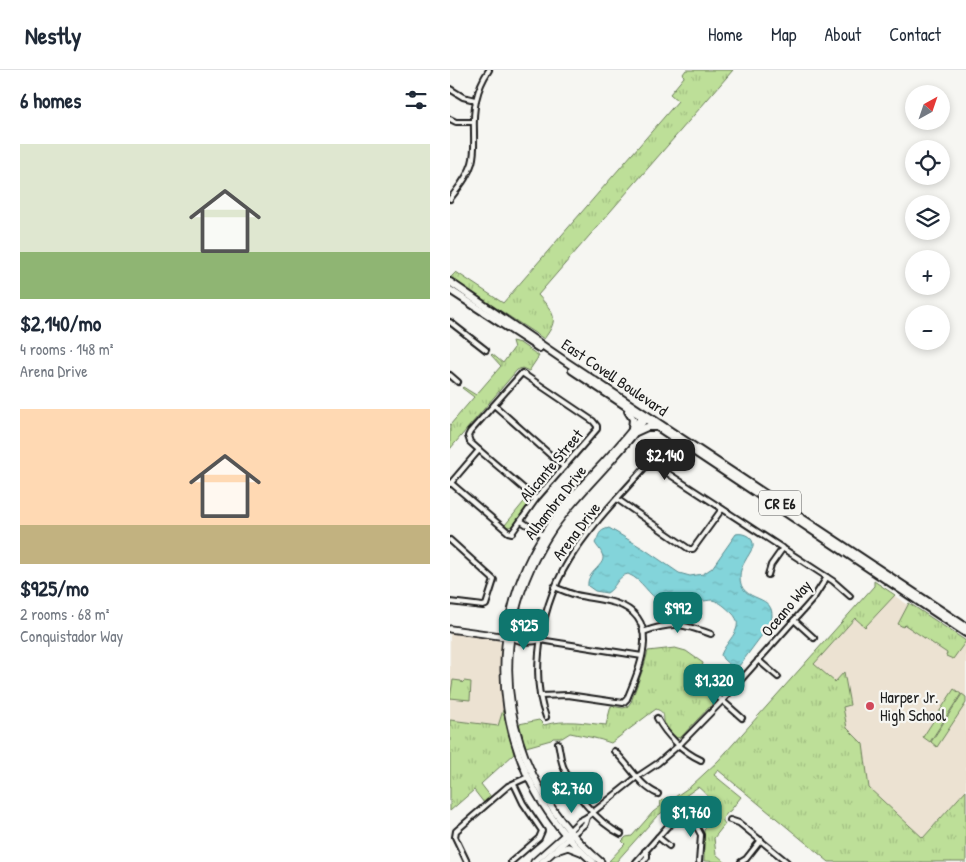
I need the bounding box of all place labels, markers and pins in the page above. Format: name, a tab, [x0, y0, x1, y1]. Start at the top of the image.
pin: $2,140	[624, 438, 706, 481]
pin: $992	[648, 592, 708, 634]
pin: $925	[494, 608, 554, 651]
pin: $1,320	[673, 664, 755, 706]
place label: Harper Jr. High School	[880, 686, 947, 726]
marker: Harper Jr. High School	[864, 700, 876, 712]
pin: $2,760	[531, 772, 613, 814]
pin: $1,760	[650, 796, 732, 838]

